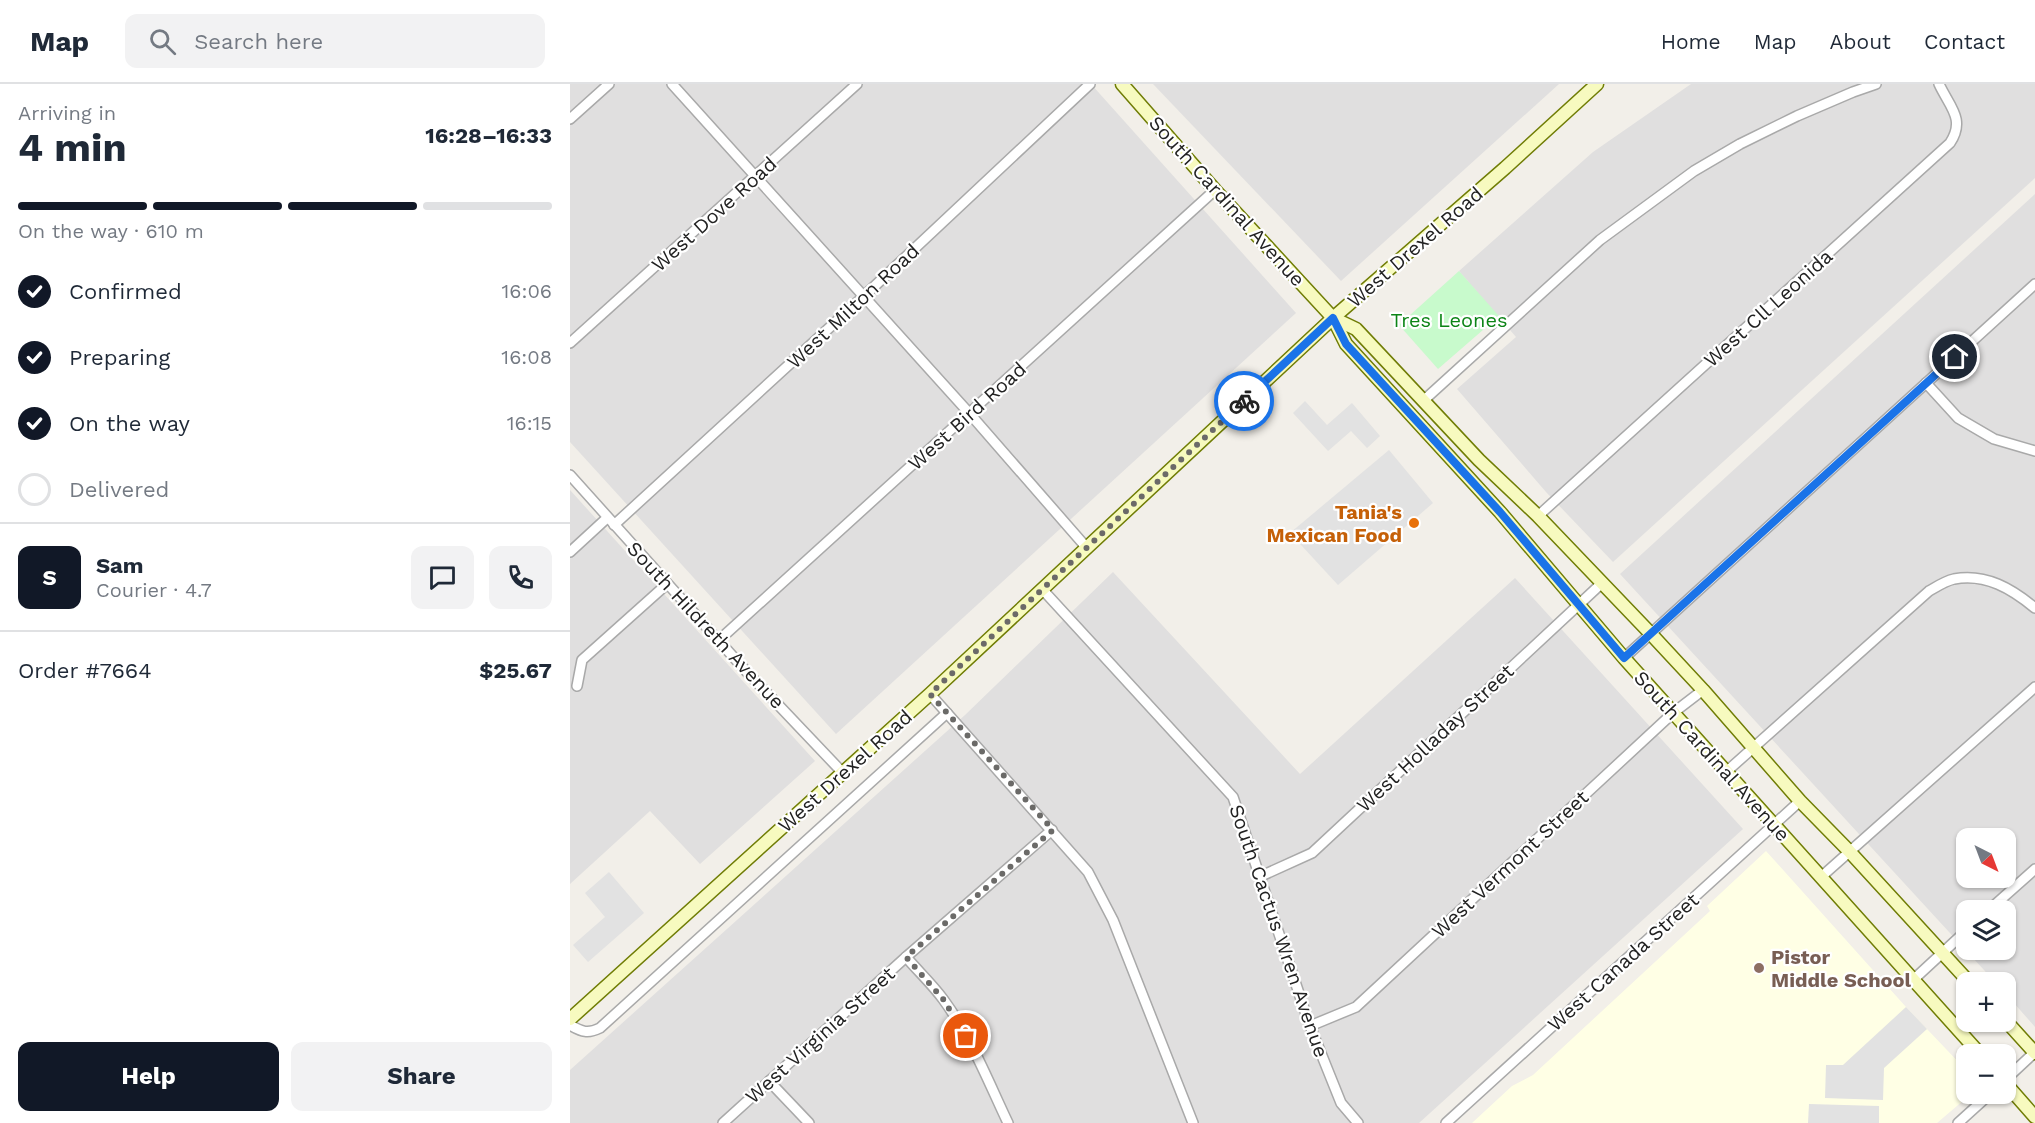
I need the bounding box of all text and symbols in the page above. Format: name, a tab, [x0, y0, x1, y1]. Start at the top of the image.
search box	[125, 14, 545, 68]
text: Map	[30, 25, 89, 58]
icon: search	[146, 25, 179, 58]
text: Search here	[194, 29, 323, 54]
text: Home	[1661, 29, 1721, 54]
text: Map	[1754, 29, 1797, 54]
text: About	[1830, 29, 1891, 54]
text: Contact	[1924, 29, 2005, 54]
text: Arriving in	[18, 101, 116, 125]
street label: South Cardinal Avenue	[1144, 111, 1310, 291]
text: 16:28–16:33	[425, 123, 552, 148]
text: 4 min	[18, 125, 127, 170]
street label: West Dove Road	[647, 152, 781, 276]
street label: West Drexel Road	[1342, 182, 1488, 312]
text: On the way · 610 m	[18, 219, 204, 243]
street label: West Milton Road	[782, 238, 924, 374]
street label: West Cll Leonida	[1699, 244, 1837, 372]
icon: check	[18, 275, 51, 308]
text: Confirmed	[69, 279, 182, 304]
text: 16:06	[502, 279, 552, 303]
park label: Tres Leones	[1390, 308, 1508, 332]
pin	[1929, 331, 1980, 382]
icon: home	[1938, 340, 1971, 373]
icon: check	[18, 341, 51, 374]
text: Preparing	[69, 345, 170, 370]
text: 16:08	[501, 345, 552, 369]
street label: West Bird Road	[903, 357, 1031, 475]
courier	[1214, 371, 1274, 431]
icon: bike	[1228, 385, 1261, 418]
icon: check	[18, 407, 51, 440]
text: On the way	[69, 411, 190, 436]
text: 16:15	[507, 411, 552, 435]
text: Delivered	[69, 477, 169, 502]
place label: Tania's Mexican Food	[1266, 500, 1402, 547]
marker: Tania's Mexican Food	[1407, 516, 1421, 530]
street label: South Hildreth Avenue	[622, 536, 790, 714]
button: chat	[411, 546, 474, 609]
button: phone	[489, 546, 552, 609]
text: Sam	[96, 553, 144, 578]
text: S	[42, 565, 57, 590]
text: Courier · 4.7	[96, 578, 212, 602]
text: Order #7664	[18, 658, 152, 683]
text: $25.67	[479, 658, 552, 683]
street label: West Holladay Street	[1351, 659, 1519, 817]
street label: South Cardinal Avenue	[1629, 666, 1795, 846]
street label: West Drexel Road	[773, 705, 917, 837]
street label: West Vermont Street	[1427, 785, 1594, 943]
street label: South Cactus Wren Avenue	[1224, 801, 1334, 1061]
north arrow	[1956, 828, 2016, 888]
map controls	[1956, 828, 2016, 1104]
street label: West Canada Street	[1543, 887, 1704, 1036]
button: layers	[1956, 900, 2016, 960]
place label: Pistor Middle School	[1771, 945, 1912, 992]
street label: West Virginia Street	[740, 961, 900, 1108]
marker: Pistor Middle School	[1752, 961, 1766, 975]
button: +	[1956, 972, 2016, 1032]
pin	[940, 1010, 991, 1061]
icon: bag	[949, 1019, 982, 1052]
button: Help	[18, 1042, 279, 1111]
button: Share	[291, 1042, 552, 1111]
button: −	[1956, 1044, 2016, 1104]

